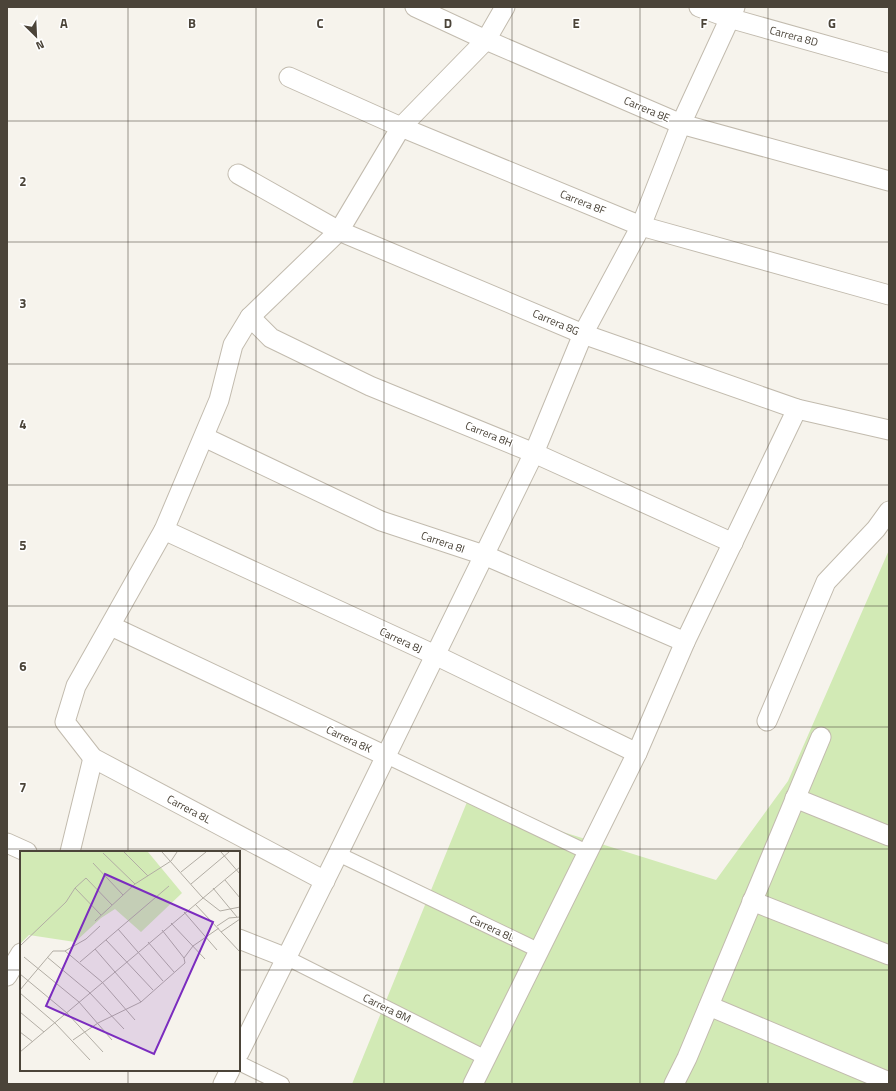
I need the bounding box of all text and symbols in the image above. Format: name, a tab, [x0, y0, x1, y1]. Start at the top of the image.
text: A	[60, 13, 68, 33]
text: B	[188, 13, 196, 33]
text: C	[316, 13, 324, 33]
text: D	[444, 13, 452, 33]
text: E	[572, 13, 580, 33]
text: F	[701, 13, 708, 33]
text: G	[828, 13, 836, 33]
north arrow	[16, 16, 56, 56]
street label: Carrera 8D	[768, 22, 820, 50]
text: N	[33, 36, 47, 54]
street label: Carrera 8E	[622, 92, 672, 126]
text: 2	[19, 171, 27, 191]
street label: Carrera 8F	[558, 186, 609, 219]
text: 3	[19, 293, 27, 313]
street label: Carrera 8G	[530, 305, 582, 339]
text: 4	[19, 414, 27, 434]
street label: Carrera 8H	[463, 417, 515, 451]
street label: Carrera 8I	[419, 527, 467, 557]
text: 5	[19, 535, 27, 555]
street label: Carrera 8J	[377, 623, 425, 657]
text: 6	[19, 656, 27, 676]
street label: Carrera 8K	[324, 721, 375, 757]
text: 7	[19, 777, 27, 797]
street label: Carrera 8L	[164, 791, 214, 828]
inset map	[20, 851, 240, 1071]
street label: Carrera 8L	[467, 911, 518, 946]
street label: Carrera 8M	[360, 989, 414, 1027]

